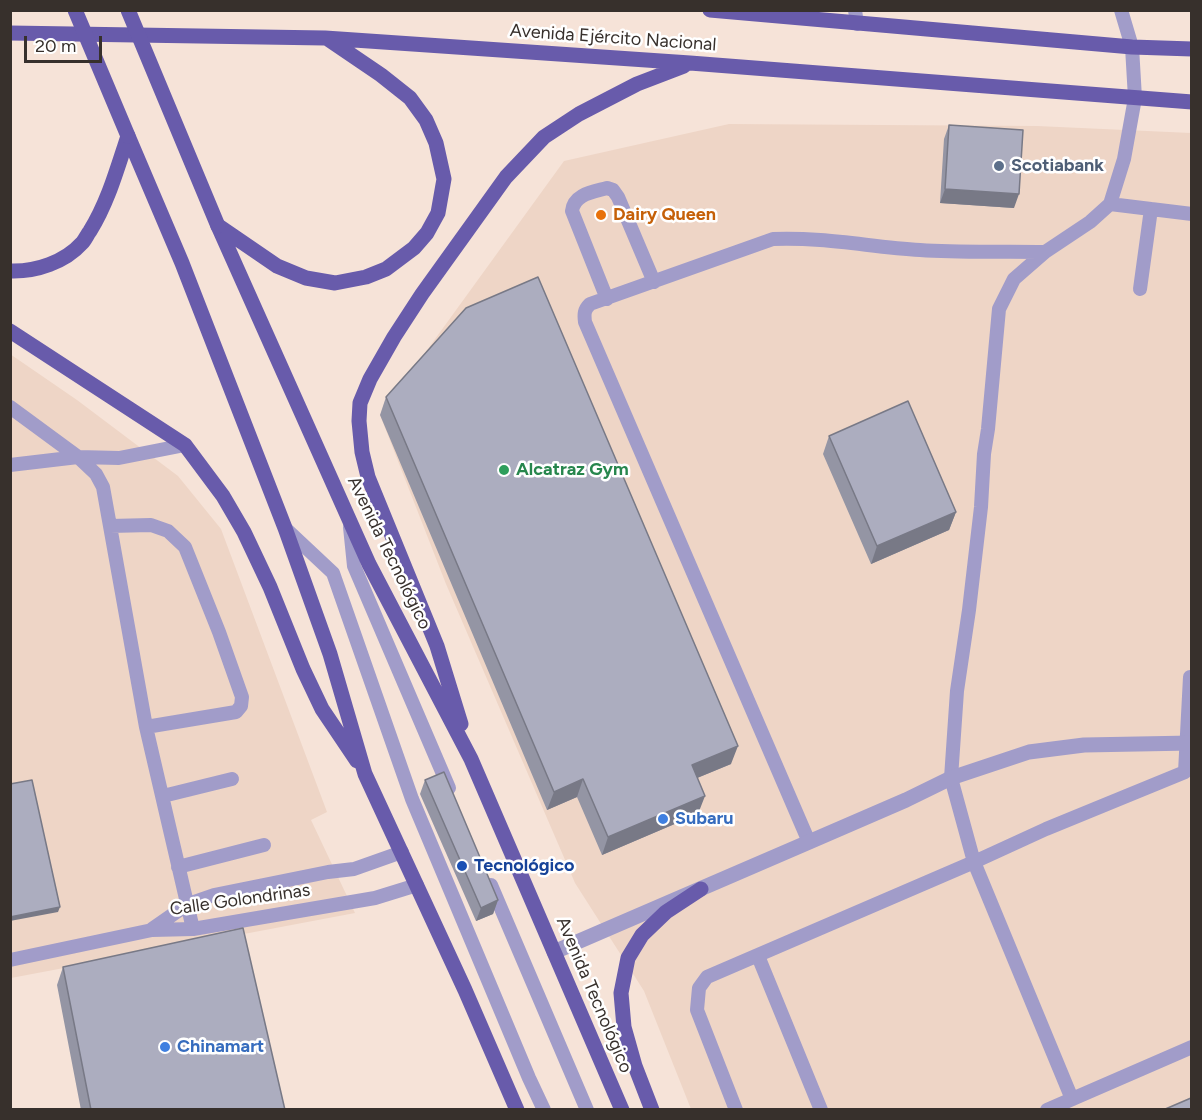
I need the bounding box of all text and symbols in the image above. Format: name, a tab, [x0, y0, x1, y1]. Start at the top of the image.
street label: Avenida Ejército Nacional	[509, 20, 717, 56]
scale bar	[27, 24, 105, 62]
text: 20 m	[35, 35, 76, 57]
place label: Scotiabank	[1011, 155, 1104, 177]
marker: Scotiabank	[992, 159, 1006, 173]
place label: Dairy Queen	[613, 204, 716, 226]
marker: Dairy Queen	[594, 208, 608, 222]
place label: Alcatraz Gym	[516, 459, 629, 481]
marker: Alcatraz Gym	[497, 463, 511, 477]
street label: Avenida Tecnológico	[343, 473, 435, 633]
place label: Subaru	[675, 808, 734, 830]
marker: Subaru	[656, 812, 670, 826]
place label: Tecnológico	[474, 855, 575, 877]
marker: Tecnológico	[455, 859, 469, 873]
street label: Calle Golondrinas	[169, 879, 311, 921]
street label: Avenida Tecnológico	[551, 914, 637, 1076]
place label: Chinamart	[177, 1036, 264, 1058]
marker: Chinamart	[158, 1040, 172, 1054]

